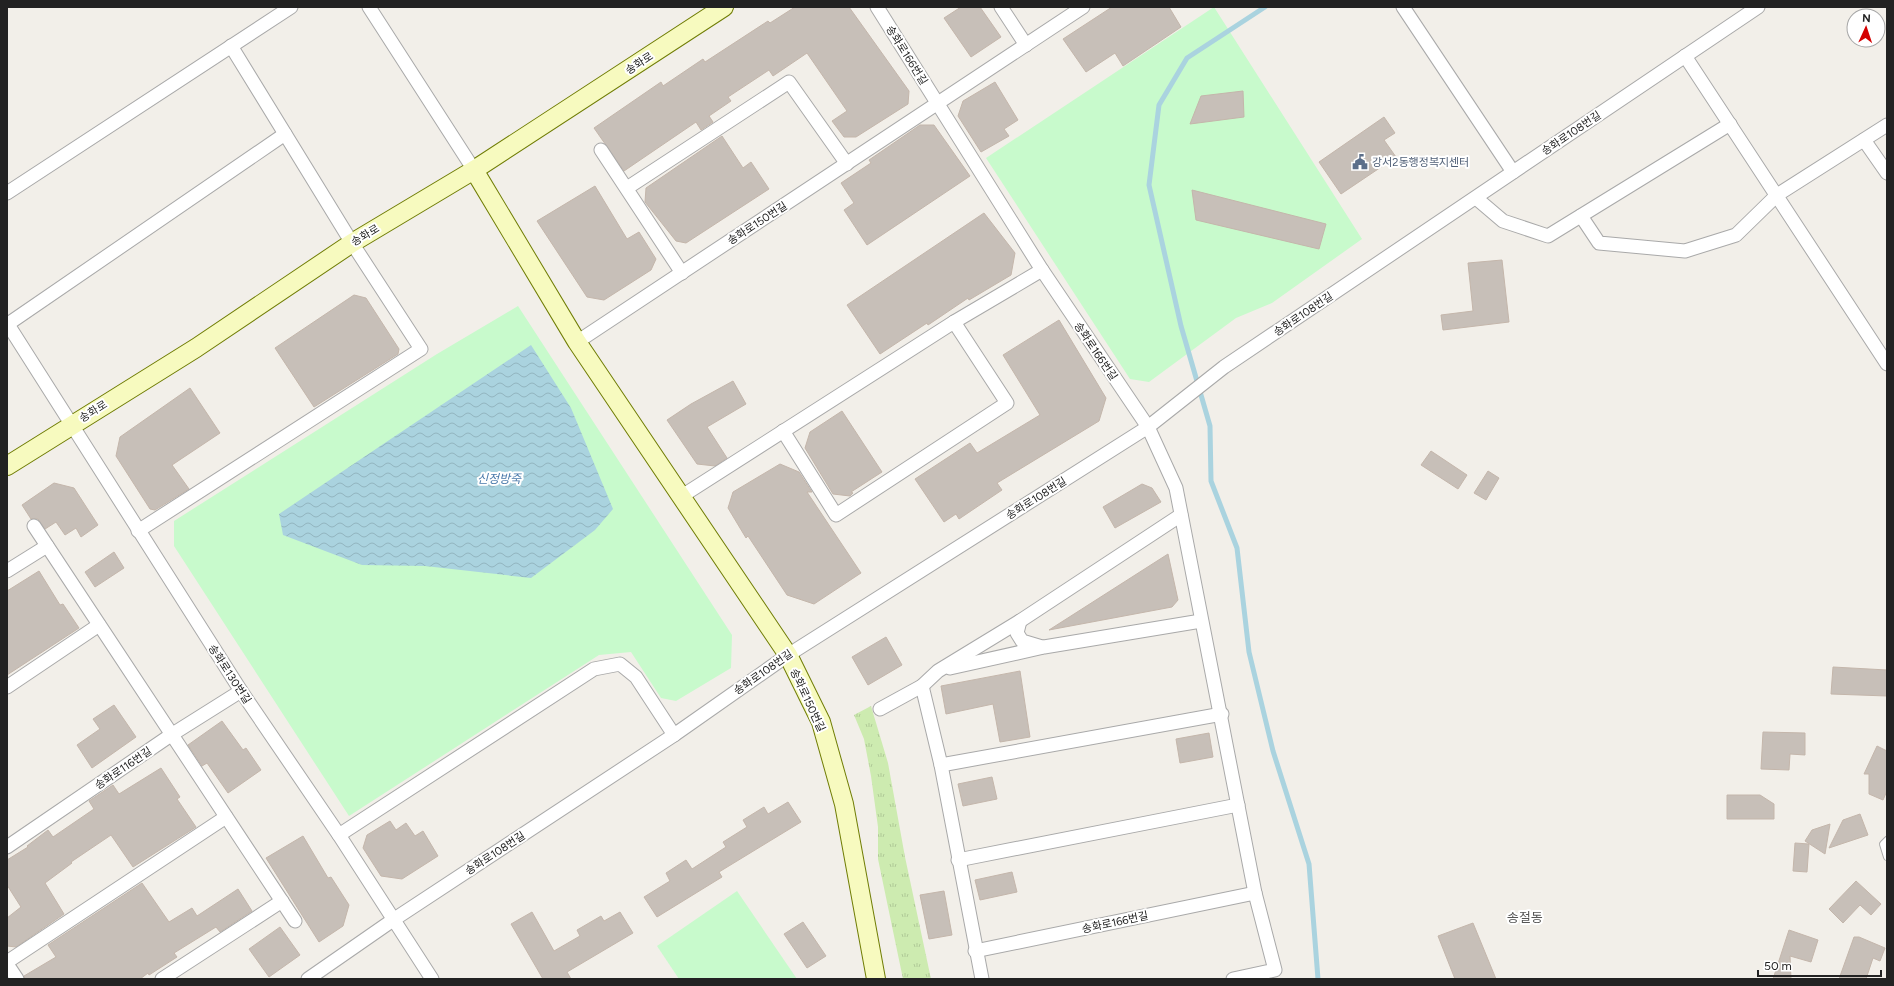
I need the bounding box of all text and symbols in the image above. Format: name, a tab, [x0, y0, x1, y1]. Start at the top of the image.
north arrow	[1846, 8, 1886, 48]
text: N	[1862, 12, 1871, 25]
street label: 송화로166번길	[883, 23, 930, 87]
street label: 송화로	[623, 50, 656, 77]
street label: 송화로108번길	[1539, 109, 1603, 158]
public building icon: 강서2동행정복지센터	[1351, 153, 1369, 171]
place label: 강서2동행정복지센터	[1372, 156, 1469, 169]
street label: 송화로150번길	[725, 199, 790, 248]
street label: 송화로	[349, 222, 382, 249]
street label: 송화로108번길	[1271, 290, 1335, 339]
street label: 송화로166번길	[1071, 320, 1120, 383]
street label: 송화로	[77, 398, 110, 425]
water label: 신정방죽	[477, 472, 522, 486]
street label: 송화로108번길	[1004, 475, 1069, 522]
street label: 송화로130번길	[206, 642, 254, 706]
street label: 송화로108번길	[731, 647, 795, 698]
street label: 송화로150번길	[787, 666, 828, 734]
street label: 송화로116번길	[92, 745, 154, 792]
street label: 송화로108번길	[463, 829, 528, 878]
street label: 송화로166번길	[1081, 909, 1150, 936]
district label: 송절동	[1507, 910, 1543, 925]
scale bar	[1758, 952, 1881, 978]
text: 50 m	[1764, 959, 1792, 973]

